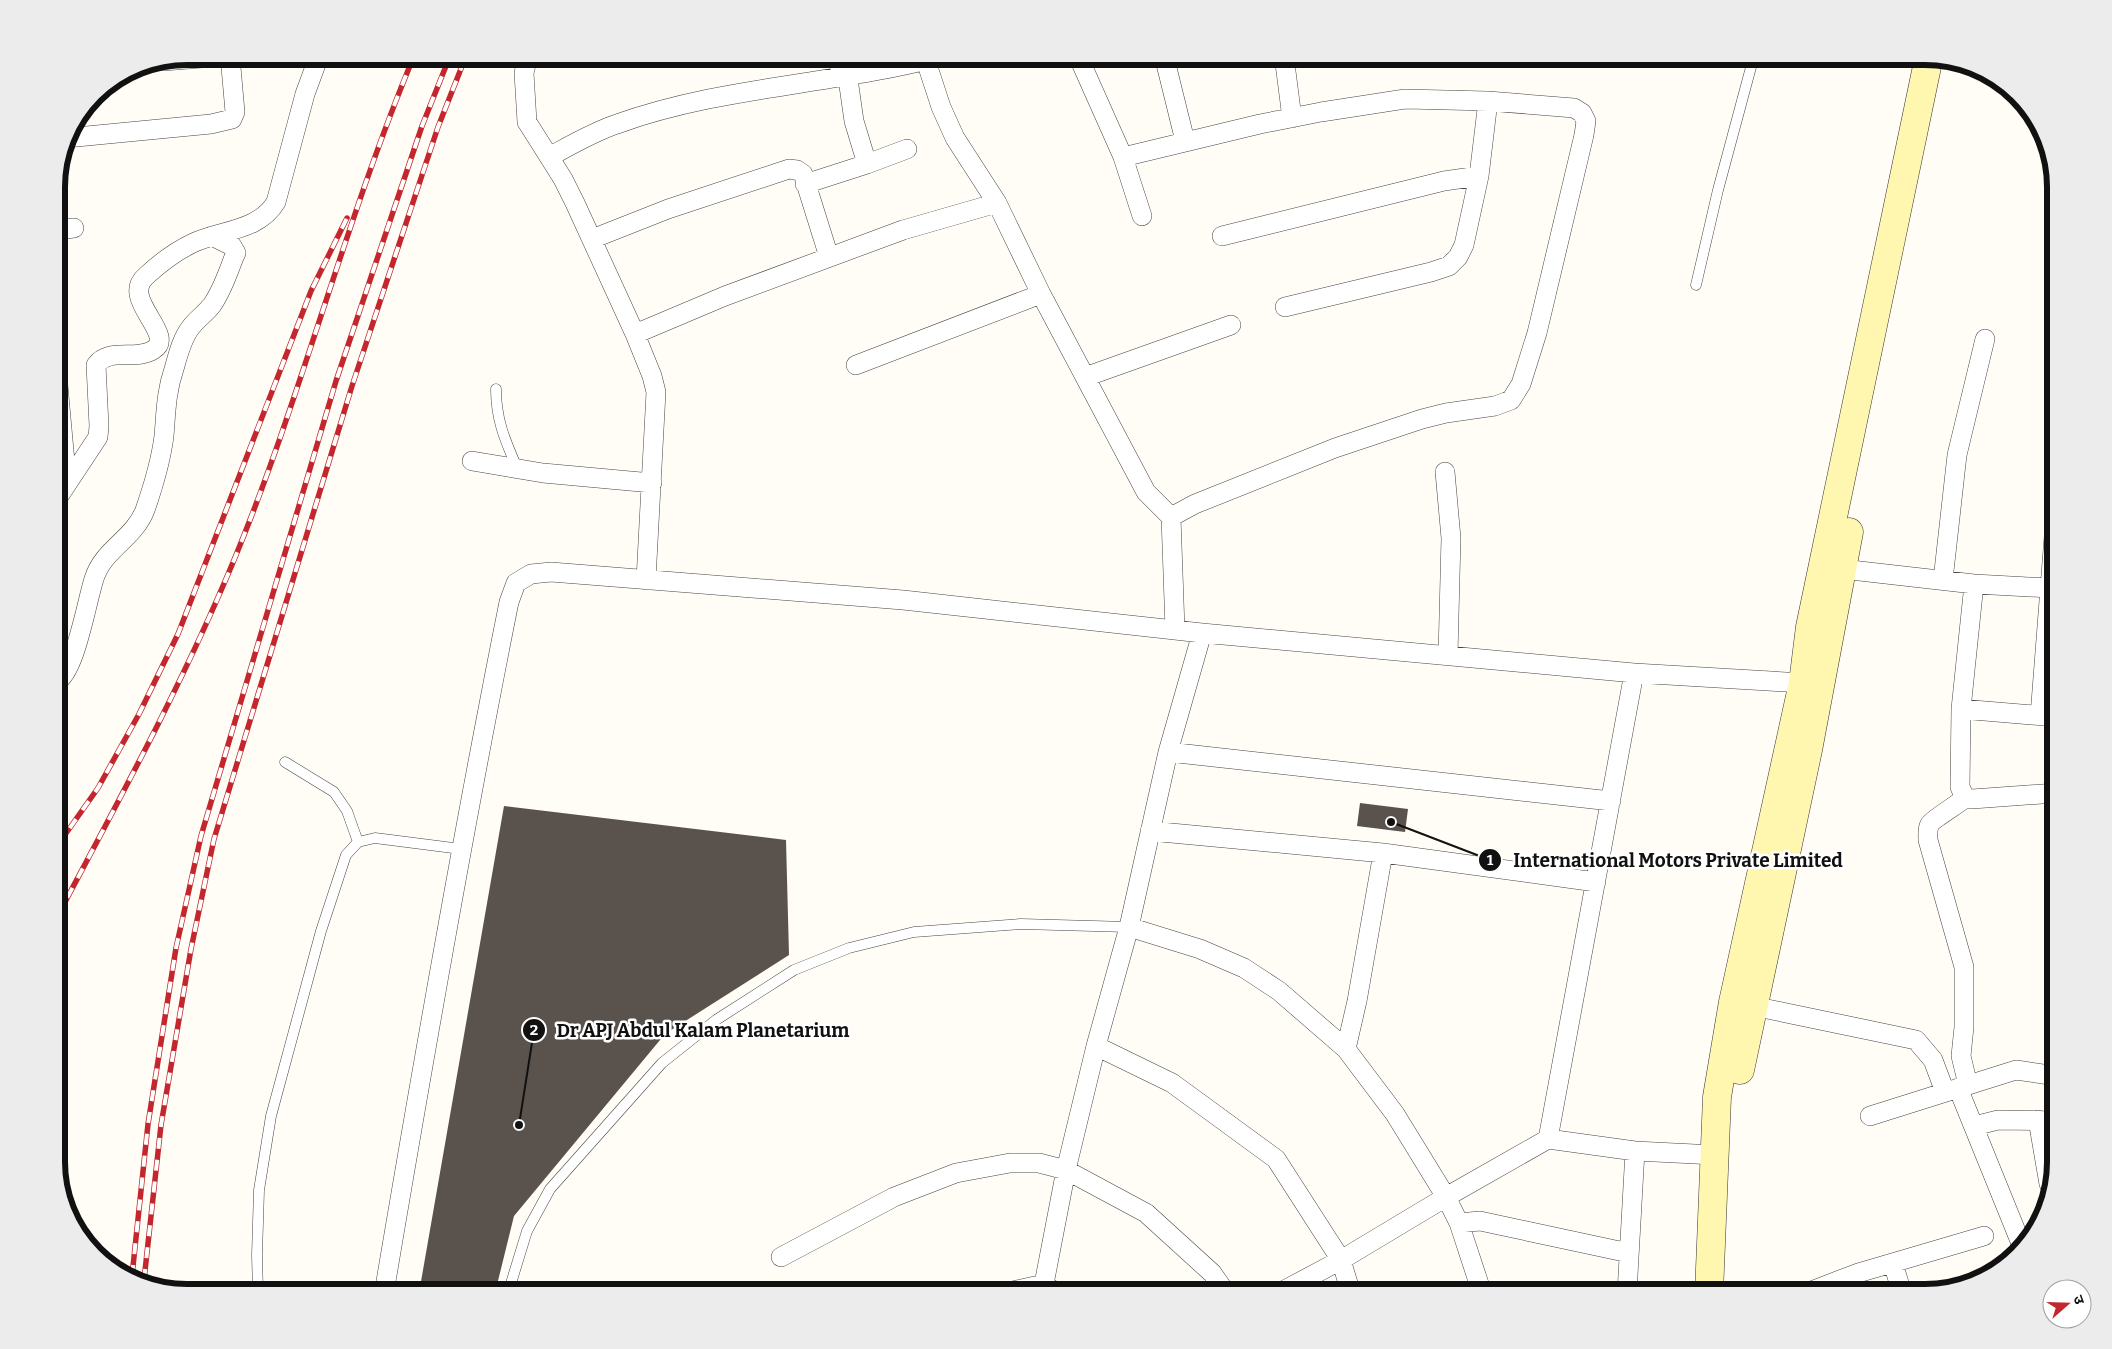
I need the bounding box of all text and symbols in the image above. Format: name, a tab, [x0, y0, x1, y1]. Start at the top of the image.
callout: International Motors Private Limited	[1478, 843, 1852, 877]
text: International Motors Private Limited	[1513, 849, 1843, 872]
text: 1	[1487, 851, 1494, 869]
callout: Dr APJ Abdul Kalam Planetarium	[522, 1013, 860, 1047]
text: Dr APJ Abdul Kalam Planetarium	[557, 1019, 849, 1042]
text: 2	[530, 1021, 538, 1039]
north arrow	[2042, 1279, 2092, 1329]
text: उ	[2069, 1293, 2088, 1307]

